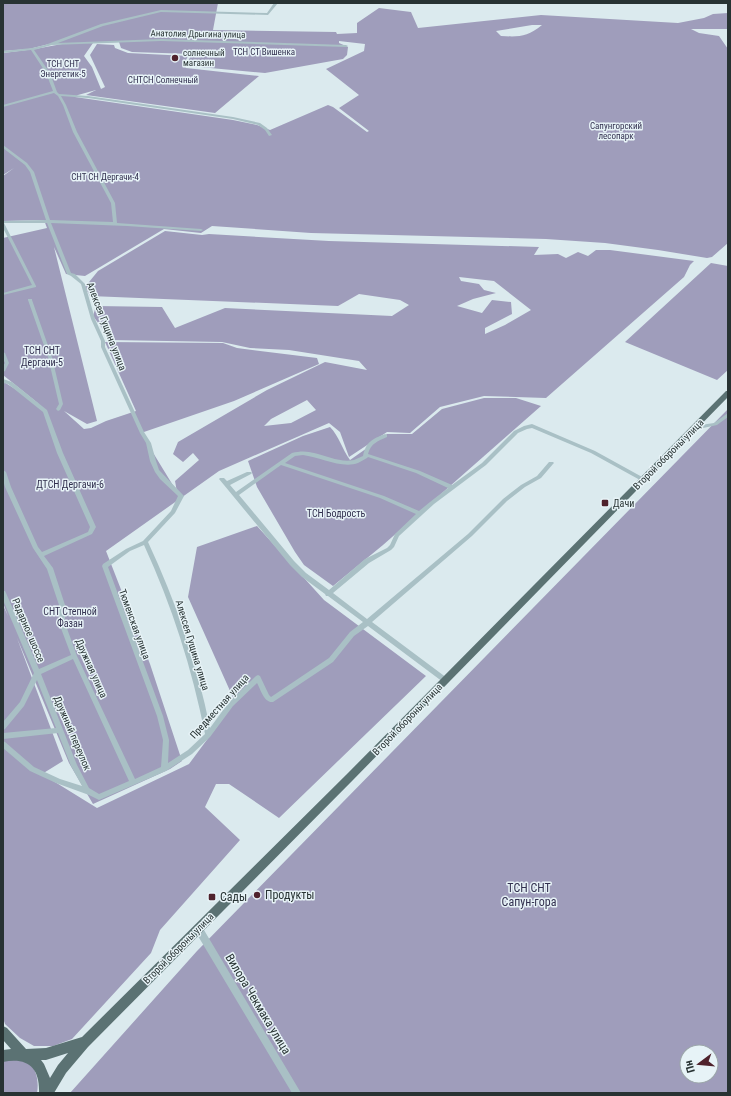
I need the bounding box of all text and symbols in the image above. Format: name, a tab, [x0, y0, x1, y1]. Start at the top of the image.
street label: Анатолия Дрыгина улица	[150, 28, 246, 40]
park label: ТСН СТ Вишенка	[233, 47, 295, 57]
place label: солнечный магазин	[183, 48, 225, 68]
marker: солнечный магазин	[170, 53, 180, 63]
park label: ТСН СНТ Энергетик-5	[40, 59, 86, 79]
park label: СНТСН Солнечный	[128, 75, 198, 85]
park label: Сапунгорский лесопарк	[590, 121, 642, 141]
park label: СНТ СН Дергачи-4	[71, 172, 139, 182]
street label: Алексея Гущина улица	[85, 280, 129, 372]
park label: ТСН СНТ Дергачи-5	[21, 345, 63, 368]
street label: Второй обороны улица	[631, 417, 706, 492]
park label: ДТСН Дергачи-6	[36, 479, 104, 490]
marker: Дачи	[600, 498, 610, 508]
place label: Дачи	[613, 498, 634, 509]
park label: ТСН Бодрость	[307, 508, 365, 519]
street label: Тюменская улица	[117, 588, 152, 661]
street label: Радарное шоссе	[10, 597, 47, 664]
street label: Алексея Гущина улица	[174, 599, 212, 692]
park label: СНТ Степной Фазан	[43, 606, 97, 629]
street label: Дружная улица	[74, 637, 110, 700]
street label: Предместная улица	[188, 672, 251, 741]
street label: Второй обороны улица	[370, 681, 444, 757]
street label: Дружный переулок	[52, 694, 93, 772]
park label: ТСН СНТ Сапун-гора	[502, 881, 557, 909]
place label: Продукты	[265, 888, 314, 902]
place label: Сады	[220, 890, 247, 904]
marker: Продукты	[252, 890, 262, 900]
marker: Сады	[207, 892, 217, 902]
street label: Второй обороны улица	[141, 911, 216, 986]
street label: Вилора Чекмака улица	[222, 951, 294, 1057]
north arrow	[679, 1044, 719, 1084]
text: Пн	[682, 1059, 698, 1074]

